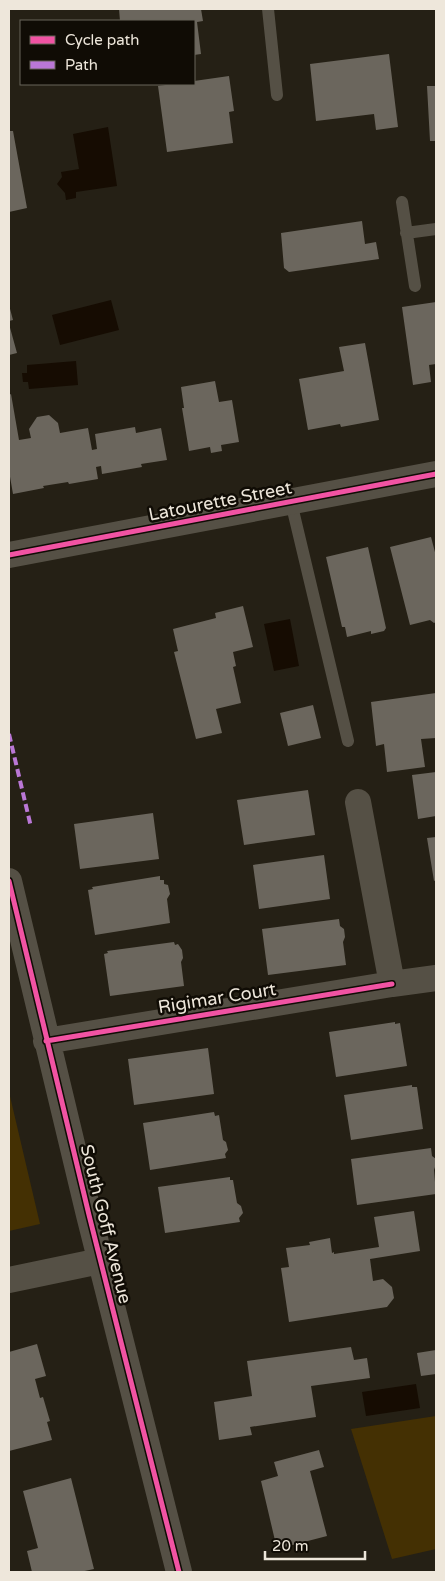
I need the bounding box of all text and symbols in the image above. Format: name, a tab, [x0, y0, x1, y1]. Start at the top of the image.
legend	[20, 20, 195, 85]
text: Cycle path	[65, 31, 139, 49]
text: Path	[65, 56, 98, 74]
street label: Latourette Street	[146, 476, 294, 526]
street label: Rigimar Court	[156, 978, 278, 1018]
street label: South Goff Avenue	[76, 1142, 136, 1306]
scale bar	[265, 1528, 365, 1560]
text: 20 m	[272, 1537, 309, 1555]

